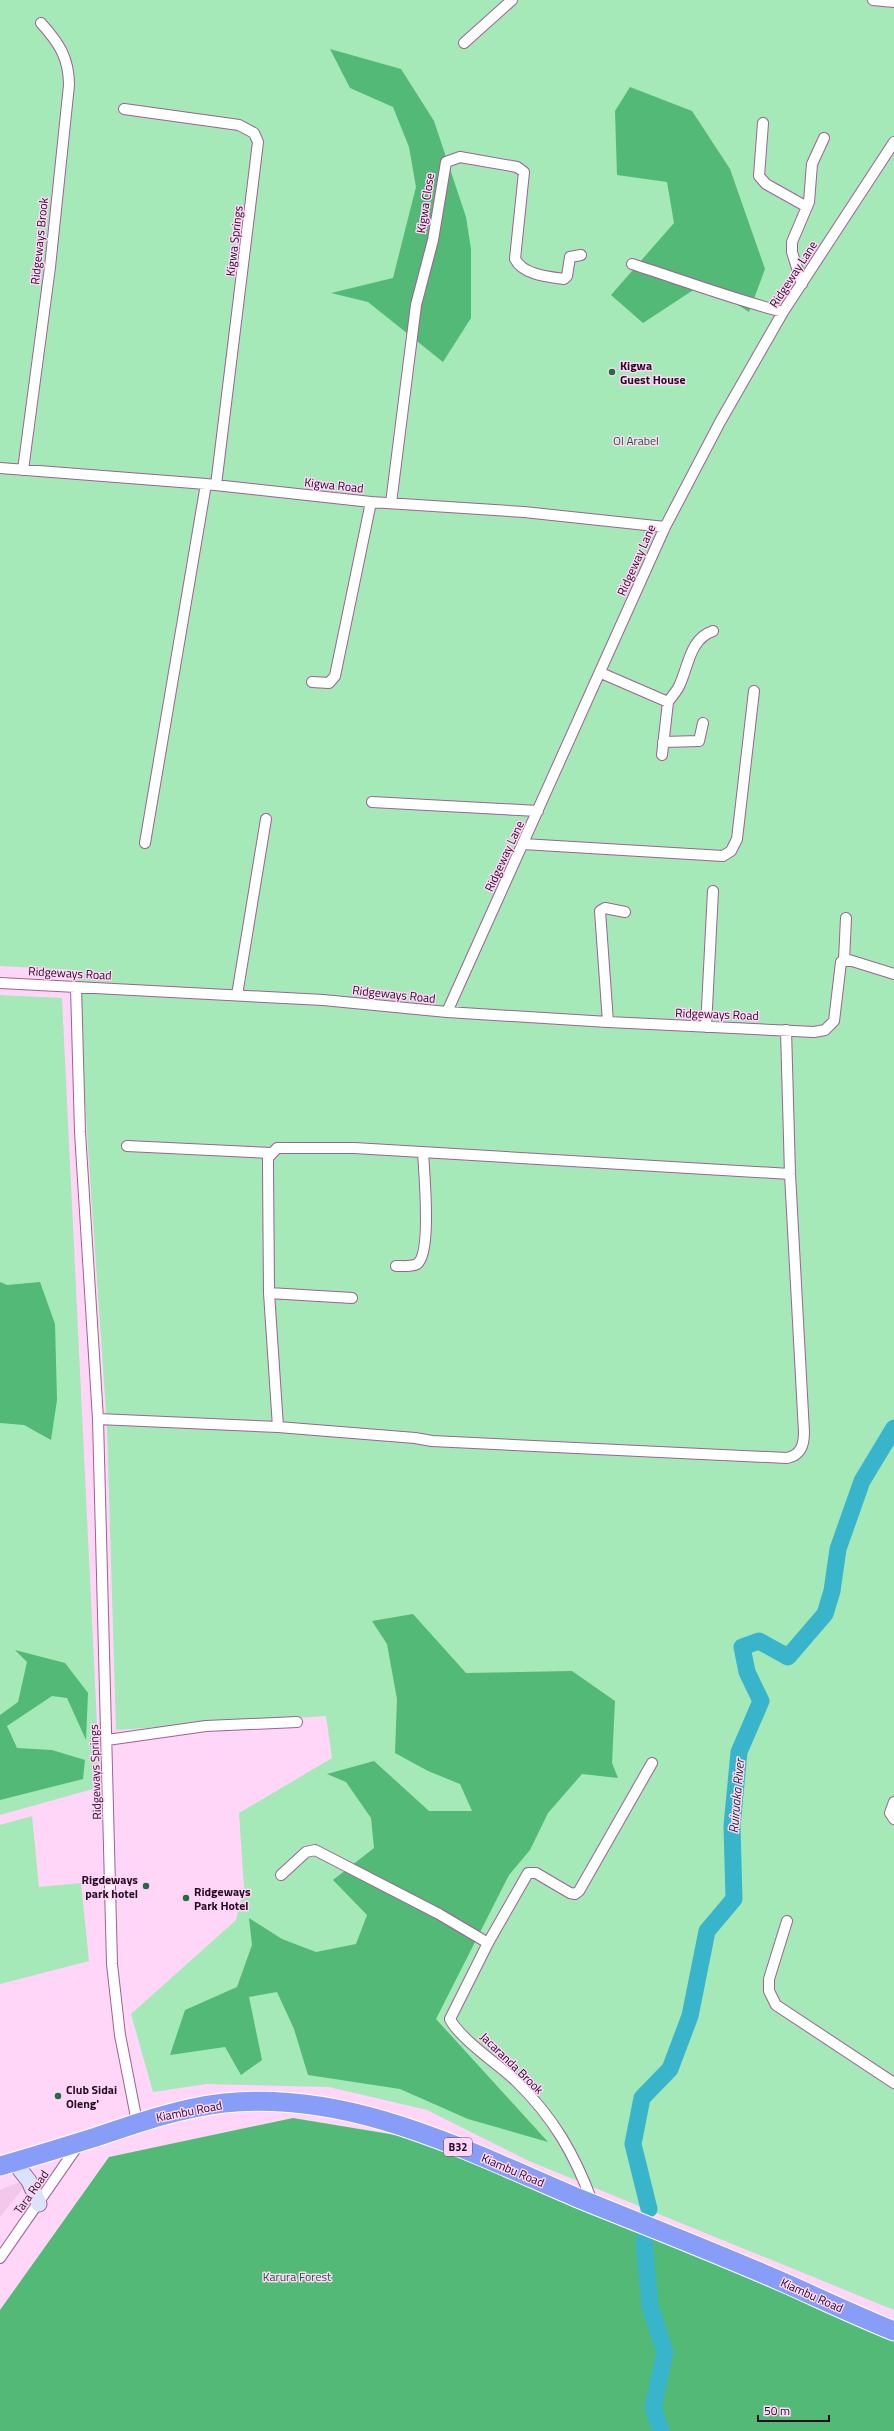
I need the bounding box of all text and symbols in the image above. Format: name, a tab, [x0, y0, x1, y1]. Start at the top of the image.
street label: Kigwa Close	[411, 172, 439, 234]
street label: Ridgeways Brook	[25, 196, 53, 285]
street label: Kigwa Springs	[220, 204, 248, 277]
street label: Ridgeway Lane	[764, 237, 822, 311]
place label: Kigwa Guest House	[620, 356, 686, 389]
marker: Kigwa Guest House	[607, 367, 617, 377]
park label: Ol Arabel	[613, 431, 659, 450]
street label: Kigwa Road	[303, 472, 365, 498]
street label: Ridgeway Lane	[612, 521, 660, 599]
street label: Ridgeway Lane	[479, 817, 529, 895]
street label: Ridgeways Road	[28, 961, 112, 985]
street label: Ridgeways Road	[351, 980, 437, 1008]
street label: Ridgeways Road	[675, 1003, 759, 1025]
street label: Ridgeways Springs	[84, 1724, 106, 1820]
water label: Ruiruaka River	[723, 1756, 749, 1834]
place label: Rigdeways park hotel	[81, 1870, 138, 1903]
marker: Rigdeways park hotel	[141, 1881, 151, 1891]
place label: Ridgeways Park Hotel	[194, 1882, 251, 1915]
marker: Ridgeways Park Hotel	[181, 1893, 191, 1903]
street label: Jacaranda Brook	[476, 2028, 548, 2099]
place label: Club Sidai Oleng'	[66, 2080, 117, 2113]
marker: Club Sidai Oleng'	[53, 2091, 63, 2101]
street label: Kiambu Road	[154, 2095, 224, 2127]
road number: B32	[444, 2138, 472, 2156]
street label: Kiambu Road	[479, 2148, 547, 2192]
street label: Tara Road	[9, 2166, 53, 2218]
park label: Karura Forest	[263, 2267, 332, 2286]
street label: Kiambu Road	[778, 2273, 846, 2317]
scale bar	[758, 2397, 829, 2423]
text: 50 m	[764, 2401, 790, 2420]

